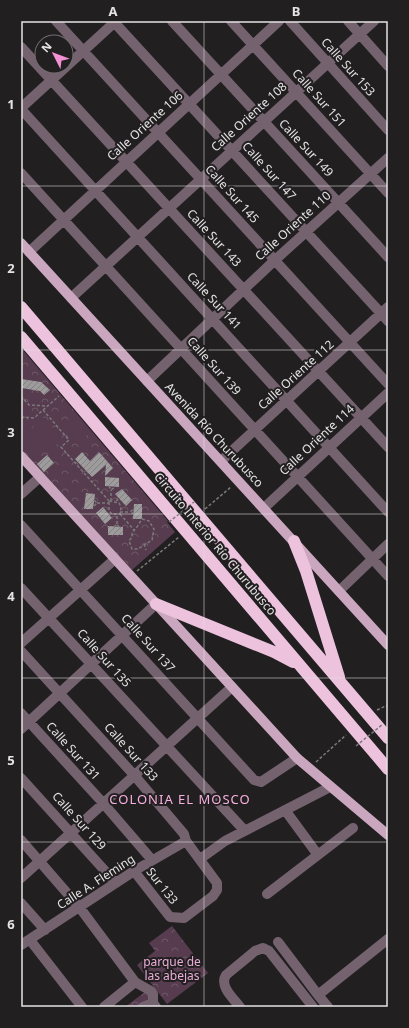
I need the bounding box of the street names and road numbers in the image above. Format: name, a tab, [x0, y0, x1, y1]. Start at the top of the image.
street label: Calle Sur 153	[318, 34, 379, 100]
street label: Calle Sur 151	[289, 65, 350, 131]
street label: Calle Oriente 108	[207, 78, 290, 155]
street label: Calle Oriente 106	[103, 87, 186, 164]
street label: Calle Sur 149	[275, 115, 338, 180]
street label: Calle Sur 147	[239, 138, 300, 204]
street label: Calle Sur 145	[202, 161, 263, 227]
street label: Calle Oriente 110	[251, 187, 334, 264]
street label: Calle Sur 143	[183, 205, 246, 270]
street label: Calle Sur 141	[183, 268, 246, 333]
street label: Calle Sur 139	[184, 333, 245, 399]
street label: Calle Oriente 112	[254, 336, 337, 413]
street label: Avenida Río Churubusco	[161, 379, 267, 491]
street label: Calle Oriente 114	[275, 400, 358, 479]
street label: Circuito Interior Río Churubusco	[150, 469, 280, 619]
street label: Calle Sur 137	[118, 610, 179, 676]
street label: Calle Sur 135	[74, 625, 135, 691]
street label: Calle Sur 131	[43, 718, 104, 784]
street label: Calle Sur 133	[101, 719, 162, 785]
street label: Calle Sur 129	[49, 788, 110, 854]
street label: Calle A. Fleming	[54, 850, 138, 913]
street label: Sur 133	[143, 864, 182, 908]

